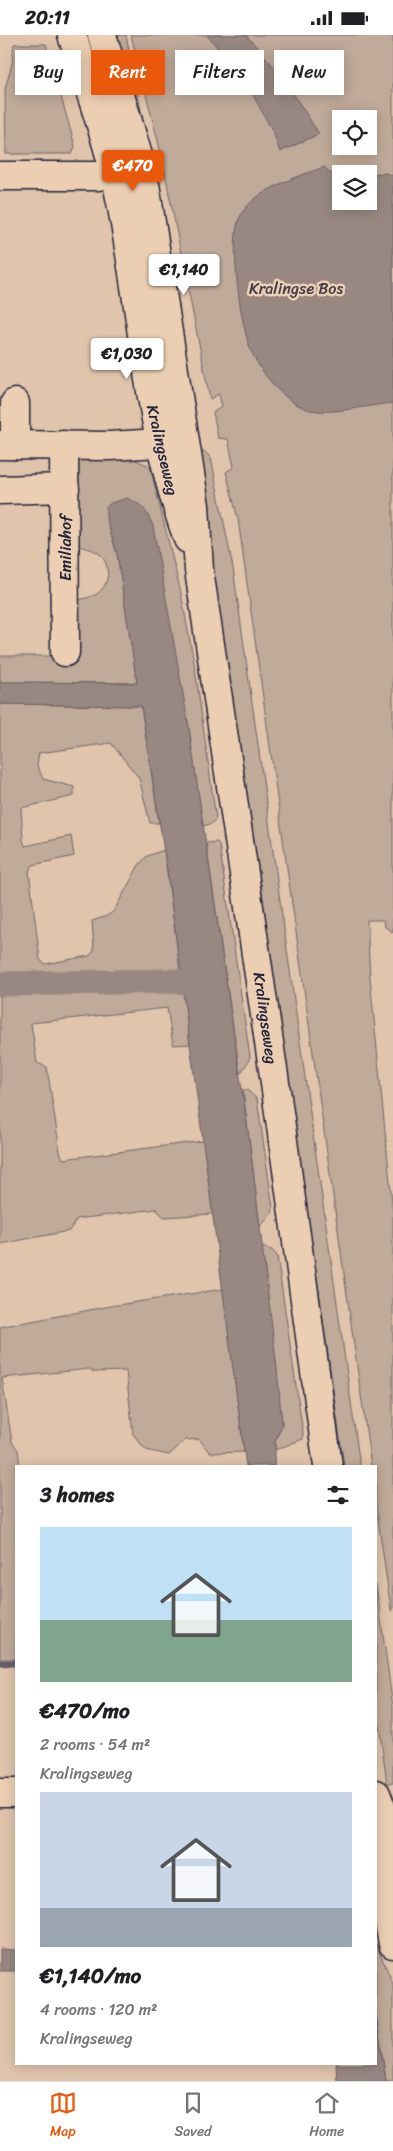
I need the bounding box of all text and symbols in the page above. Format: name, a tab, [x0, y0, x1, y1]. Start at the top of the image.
text: 20:11	[25, 1, 70, 34]
chip: Buy	[15, 50, 81, 95]
chip: Rent	[91, 50, 165, 95]
chip: Filters	[175, 50, 264, 95]
chip: New	[274, 50, 344, 95]
map controls	[332, 110, 377, 210]
button: locate	[332, 110, 377, 155]
pin: €470	[103, 149, 163, 192]
text: €470	[113, 151, 153, 180]
button: layers	[332, 165, 377, 210]
pin: €1,140	[143, 253, 225, 296]
text: €1,140	[160, 255, 208, 284]
park label: Kralingse Bos	[249, 274, 343, 303]
pin: €1,030	[86, 337, 168, 380]
text: €1,030	[102, 339, 152, 368]
street label: Kralingseweg	[138, 402, 187, 498]
street label: Emiliahof	[51, 513, 80, 581]
street label: Kralingseweg	[245, 970, 286, 1066]
text: 3 homes	[40, 1476, 114, 1514]
icon: filters	[324, 1481, 352, 1509]
icon: home	[151, 1560, 241, 1650]
text: €470/mo	[40, 1692, 130, 1730]
text: 2 rooms · 54 m²	[40, 1730, 150, 1759]
text: Kralingseweg	[40, 1759, 133, 1788]
icon: home	[151, 1825, 241, 1915]
text: €1,140/mo	[40, 1957, 141, 1995]
text: 4 rooms · 120 m²	[40, 1995, 157, 2024]
text: Kralingseweg	[40, 2024, 133, 2053]
tab: Map	[49, 2089, 77, 2144]
tab: Saved	[175, 2089, 211, 2144]
tab: Home	[309, 2089, 344, 2144]

